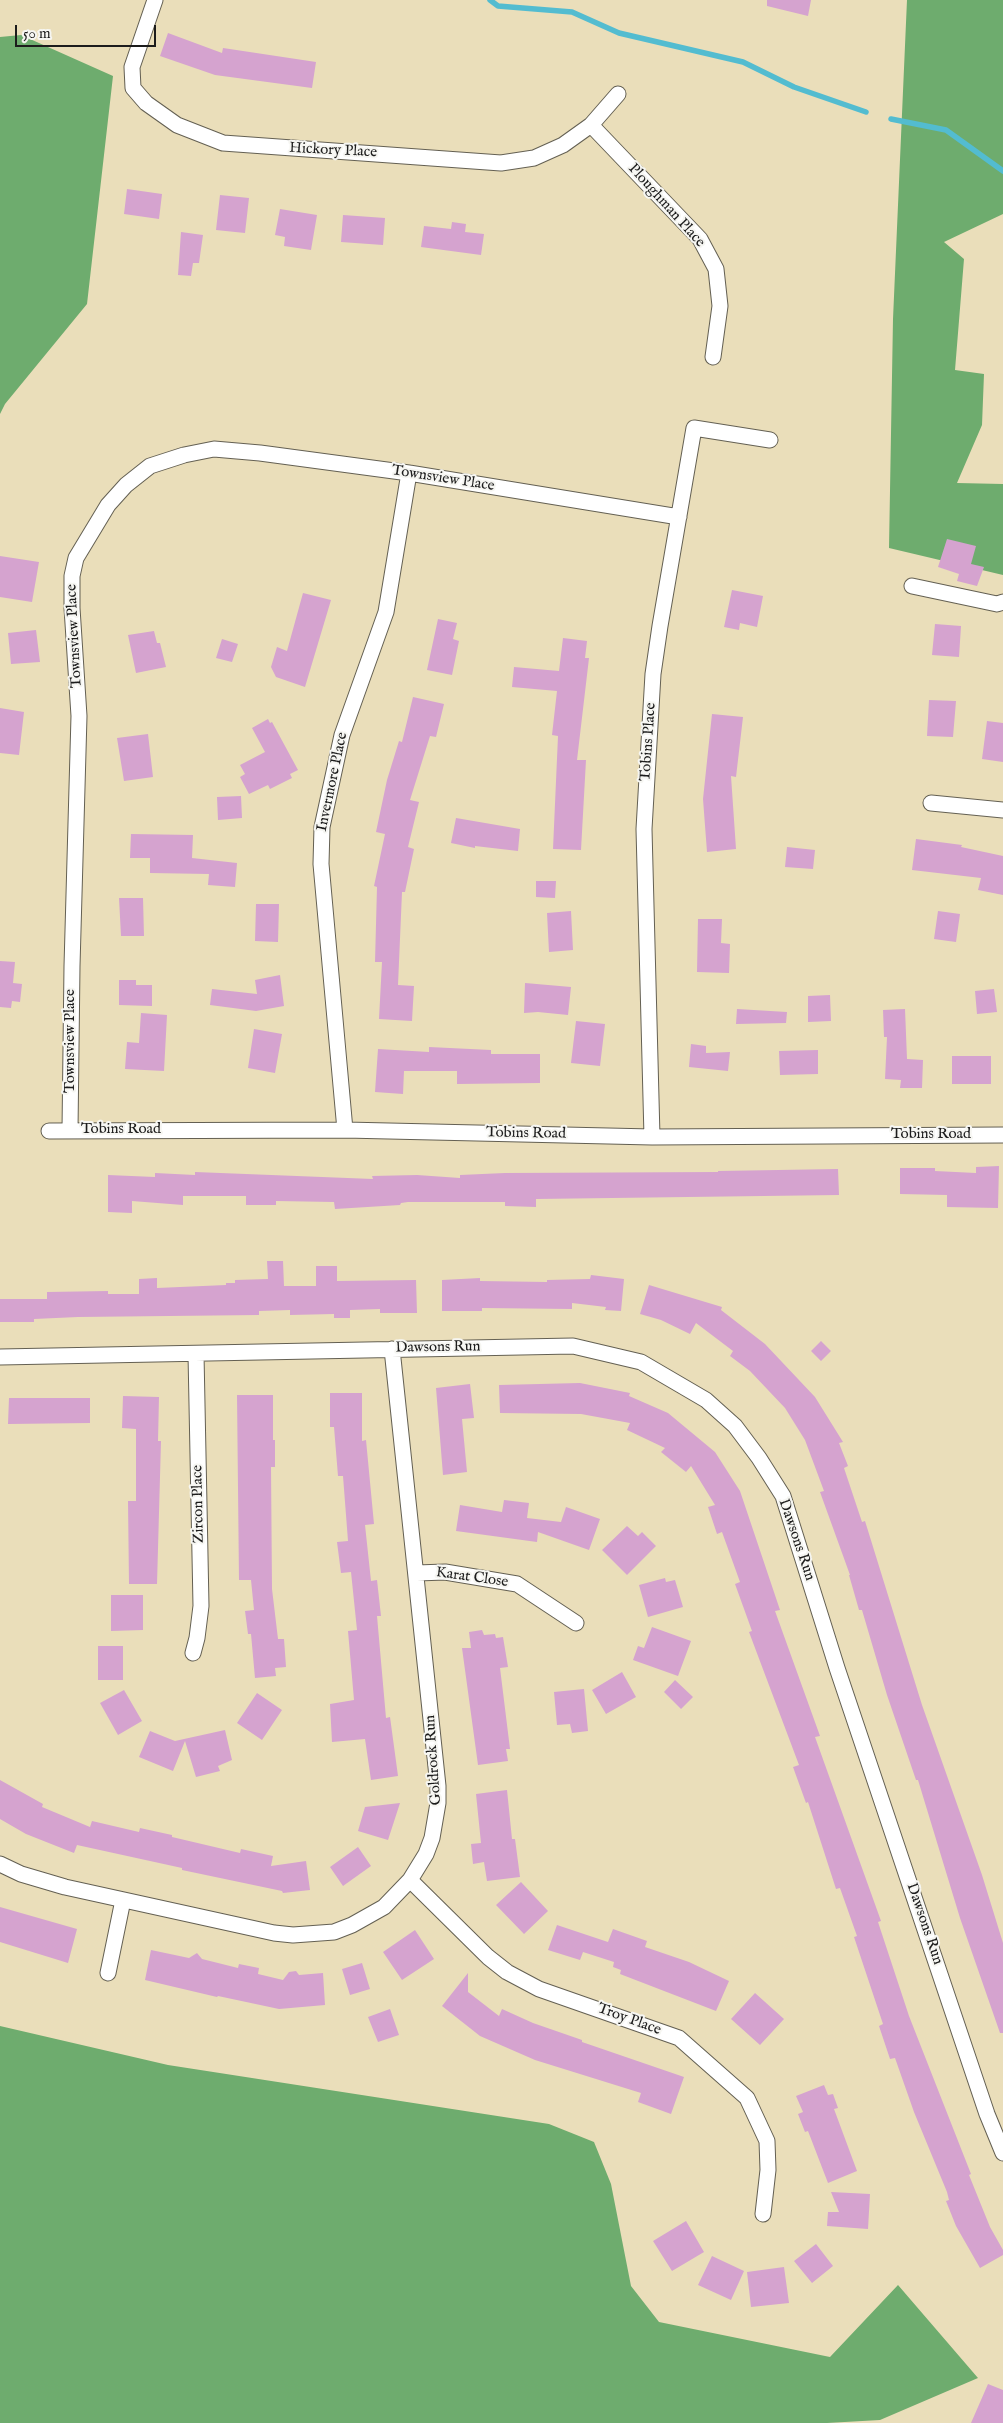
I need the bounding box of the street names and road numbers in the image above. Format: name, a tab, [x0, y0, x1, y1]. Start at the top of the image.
street label: Hickory Place	[289, 140, 377, 162]
street label: Ploughman Place	[624, 160, 708, 252]
street label: Townsview Place	[390, 462, 496, 496]
street label: Townsview Place	[63, 584, 87, 688]
street label: Tobins Place	[637, 702, 661, 782]
street label: Invermore Place	[314, 731, 352, 833]
street label: Townsview Place	[62, 989, 80, 1093]
street label: Tobins Road	[81, 1121, 161, 1139]
street label: Tobins Road	[486, 1124, 566, 1144]
street label: Tobins Road	[891, 1126, 971, 1144]
street label: Dawsons Run	[395, 1338, 481, 1358]
street label: Zircon Place	[189, 1465, 209, 1543]
street label: Dawsons Run	[774, 1497, 818, 1583]
street label: Karat Close	[435, 1564, 509, 1592]
street label: Goldrock Run	[422, 1714, 446, 1806]
street label: Dawsons Run	[902, 1881, 946, 1967]
street label: Troy Place	[595, 2000, 663, 2040]

